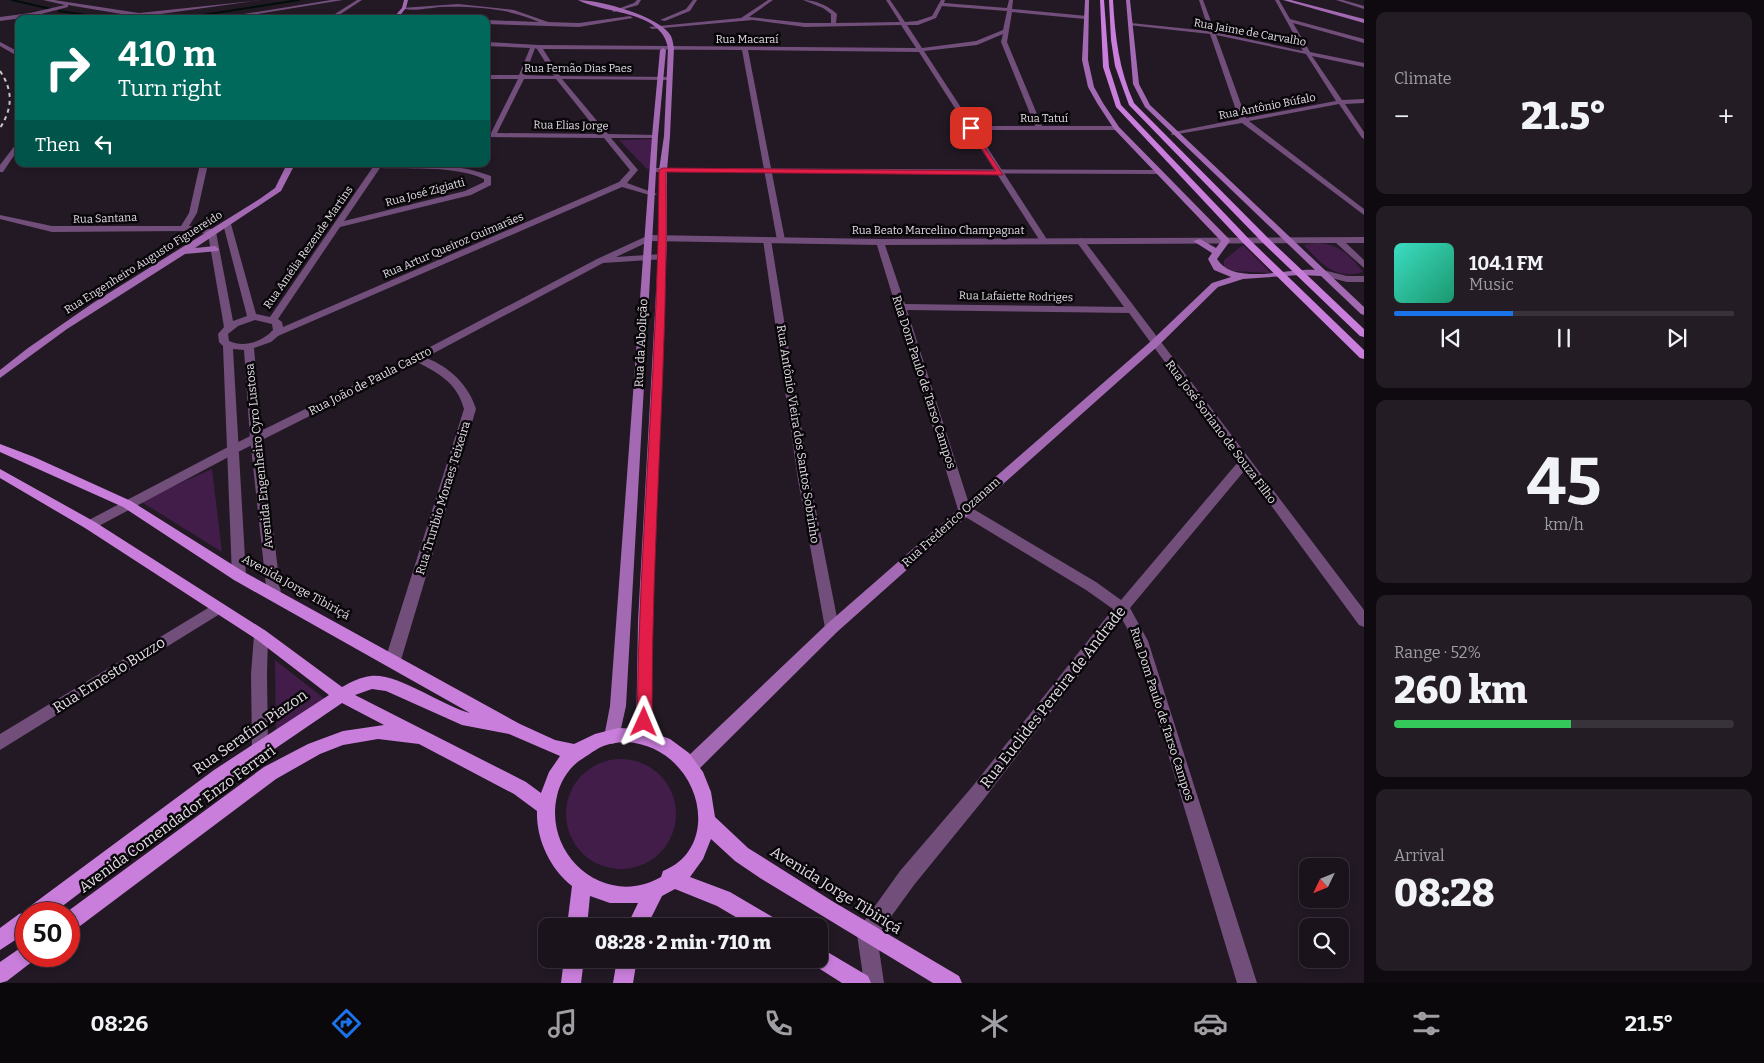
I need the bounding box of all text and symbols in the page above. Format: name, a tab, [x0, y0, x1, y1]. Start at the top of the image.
street label: Rua Jaime de Carvalho	[1193, 16, 1307, 49]
text: 410 m	[118, 33, 216, 75]
street label: Rua Macaraí	[716, 33, 779, 46]
icon: right	[35, 35, 100, 100]
street label: Rua Fernão Dias Paes	[524, 62, 632, 75]
text: Climate	[1394, 69, 1452, 88]
text: Turn right	[118, 75, 221, 102]
street label: Rua Antônio Búfalo	[1217, 91, 1317, 122]
text: 21.5°	[1521, 93, 1607, 139]
text: −	[1394, 100, 1409, 133]
text: +	[1718, 100, 1734, 133]
pin	[950, 107, 992, 149]
street label: Rua Tatuí	[1020, 112, 1069, 125]
icon: arrive	[957, 114, 985, 142]
street label: Rua Elias Jorge	[533, 118, 609, 133]
icon: left	[90, 130, 118, 158]
text: Then	[35, 133, 80, 156]
street label: Rua José Zigiatti	[384, 175, 467, 209]
street label: Rua Amélia Rezende Martins	[261, 183, 356, 311]
street label: Rua Engenheiro Augusto Figuereido	[62, 208, 225, 317]
street label: Rua Artur Queiroz Guimarães	[381, 210, 525, 281]
street label: Rua Santana	[73, 211, 137, 226]
street label: Rua Beato Marcelino Champagnat	[852, 224, 1024, 237]
text: 104.1 FM	[1469, 252, 1543, 275]
text: Music	[1469, 275, 1514, 294]
street label: Rua Lafaiette Rodriges	[959, 289, 1073, 304]
street label: Rua Dom Paulo de Tarso Campos	[889, 294, 959, 471]
street label: Rua da Abolição	[632, 298, 650, 388]
street label: Rua Antônio Vieira dos Santos Sobrinho	[774, 324, 822, 544]
icon: previous	[1437, 324, 1465, 352]
icon: pause	[1550, 324, 1578, 352]
icon: next	[1663, 324, 1691, 352]
street label: Rua João de Paula Castro	[306, 344, 434, 418]
street label: Rua José Soriano de Souza Filho	[1163, 358, 1279, 506]
street label: Avenida Engenheiro Cyro Lustosa	[242, 362, 276, 549]
street label: Rua Truribio Moraes Teixeira	[413, 419, 473, 576]
text: 45	[1526, 443, 1602, 521]
street label: Rua Frederico Ozanam	[899, 474, 1003, 570]
text: km/h	[1544, 515, 1584, 534]
street label: Avenida Jorge Tibiriçá	[240, 552, 353, 623]
street label: Rua Euclides Pereira de Andrade	[976, 603, 1130, 791]
street label: Rua Dom Paulo de Tarso Campos	[1127, 626, 1197, 803]
street label: Rua Ernesto Buzzo	[49, 633, 169, 717]
text: Range · 52%	[1394, 643, 1481, 662]
text: 260 km	[1394, 667, 1528, 713]
street label: Rua Serafim Piazon	[189, 686, 311, 778]
position arrow	[617, 695, 669, 747]
street label: Avenida Comendador Enzo Ferrari	[75, 741, 279, 896]
street label: Avenida Jorge Tibiriçá	[767, 842, 905, 938]
text: Arrival	[1394, 846, 1445, 865]
north arrow	[1299, 858, 1349, 908]
map controls	[1299, 858, 1349, 968]
text: 08:28	[1394, 870, 1495, 916]
speed limit sign: 50	[15, 902, 80, 967]
button: search	[1299, 918, 1349, 968]
text: 08:28 · 2 min · 710 m	[595, 931, 771, 954]
icon: directions	[329, 1006, 364, 1041]
icon: music	[545, 1006, 580, 1041]
icon: phone	[761, 1006, 796, 1041]
icon: climate	[977, 1006, 1012, 1041]
icon: car	[1193, 1006, 1228, 1041]
icon: filters	[1409, 1006, 1444, 1041]
text: 08:26	[90, 1010, 148, 1037]
text: 21.5°	[1625, 1010, 1673, 1037]

